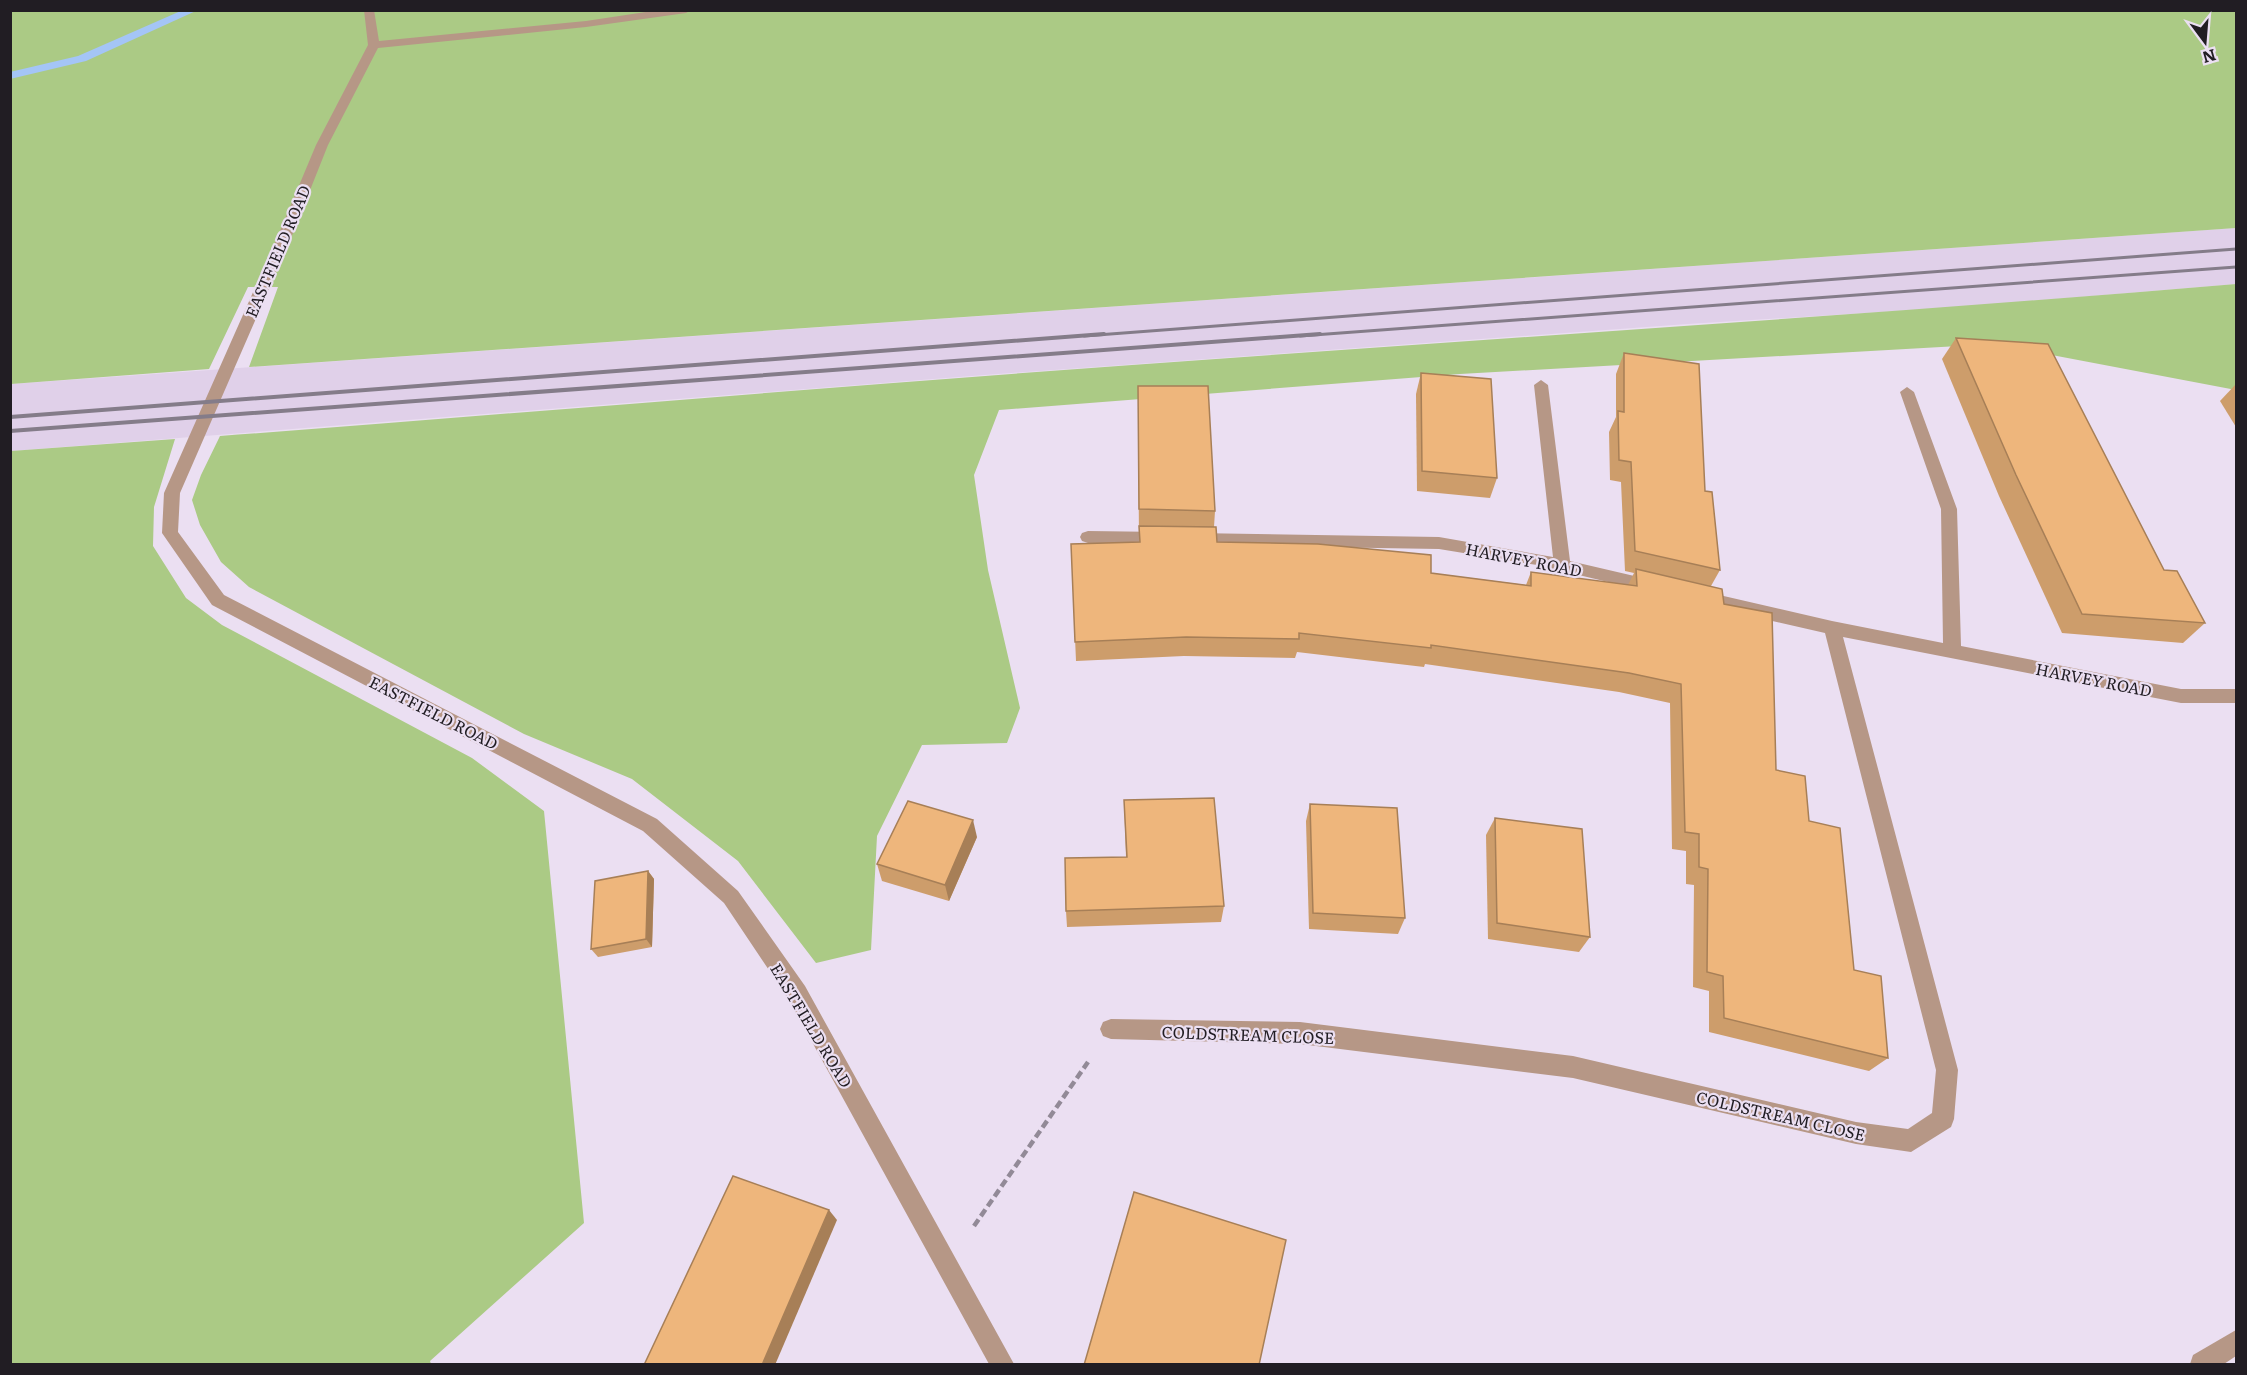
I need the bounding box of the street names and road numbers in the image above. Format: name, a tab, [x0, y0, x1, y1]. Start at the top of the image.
street label: EASTFIELD ROAD	[238, 181, 316, 321]
street label: HARVEY ROAD	[1464, 536, 1584, 582]
street label: HARVEY ROAD	[2034, 656, 2154, 702]
street label: EASTFIELD ROAD	[365, 669, 503, 755]
street label: EASTFIELD ROAD	[765, 958, 859, 1092]
street label: COLDSTREAM CLOSE	[1161, 1019, 1335, 1049]
street label: COLDSTREAM CLOSE	[1694, 1084, 1868, 1146]

